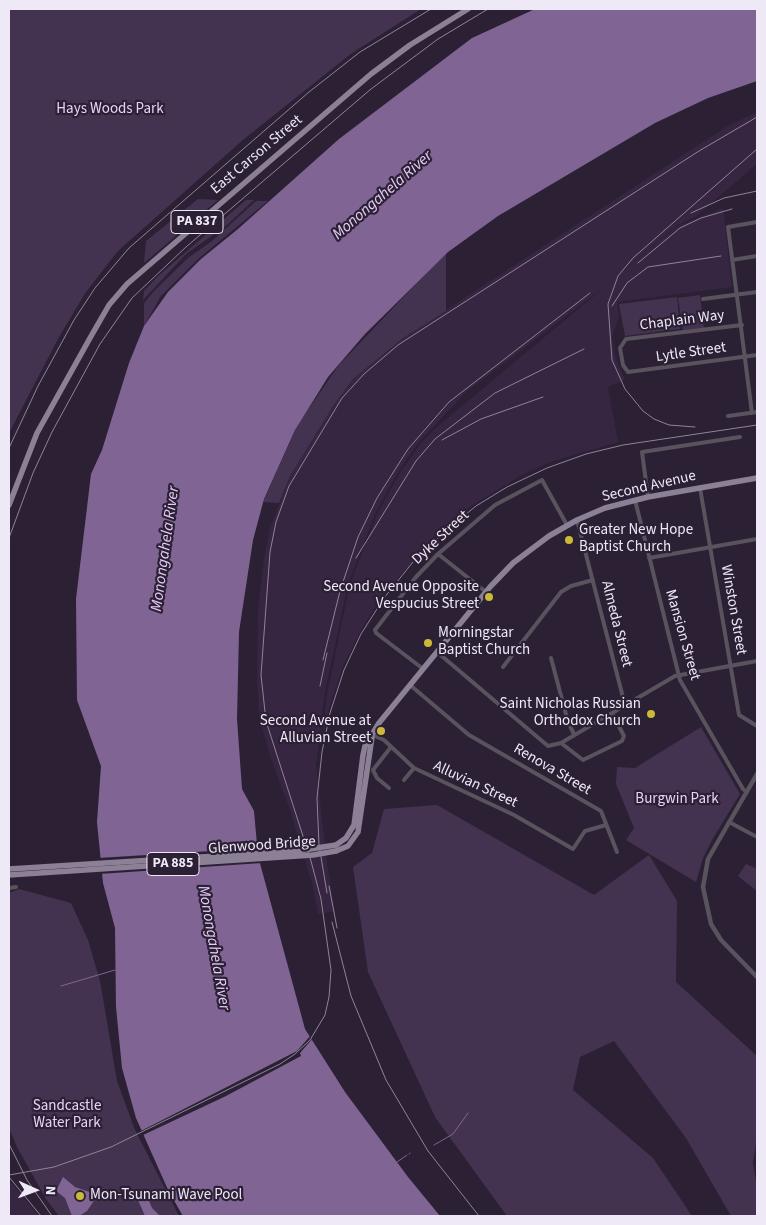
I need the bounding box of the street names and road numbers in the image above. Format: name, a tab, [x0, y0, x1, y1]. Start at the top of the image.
street label: East Carson Street	[208, 111, 306, 199]
road number: PA 837	[171, 210, 223, 233]
street label: Chaplain Way	[639, 307, 725, 335]
street label: Lytle Street	[655, 339, 727, 367]
street label: Second Avenue	[600, 467, 698, 507]
street label: Dyke Street	[409, 507, 473, 569]
street label: Winston Street	[716, 563, 750, 657]
street label: Almeda Street	[597, 579, 635, 669]
street label: Mansion Street	[660, 588, 704, 682]
street label: Renova Street	[510, 740, 594, 800]
street label: Alluvian Street	[430, 758, 520, 812]
street label: Glenwood Bridge	[208, 833, 316, 859]
road number: PA 885	[147, 852, 199, 876]

